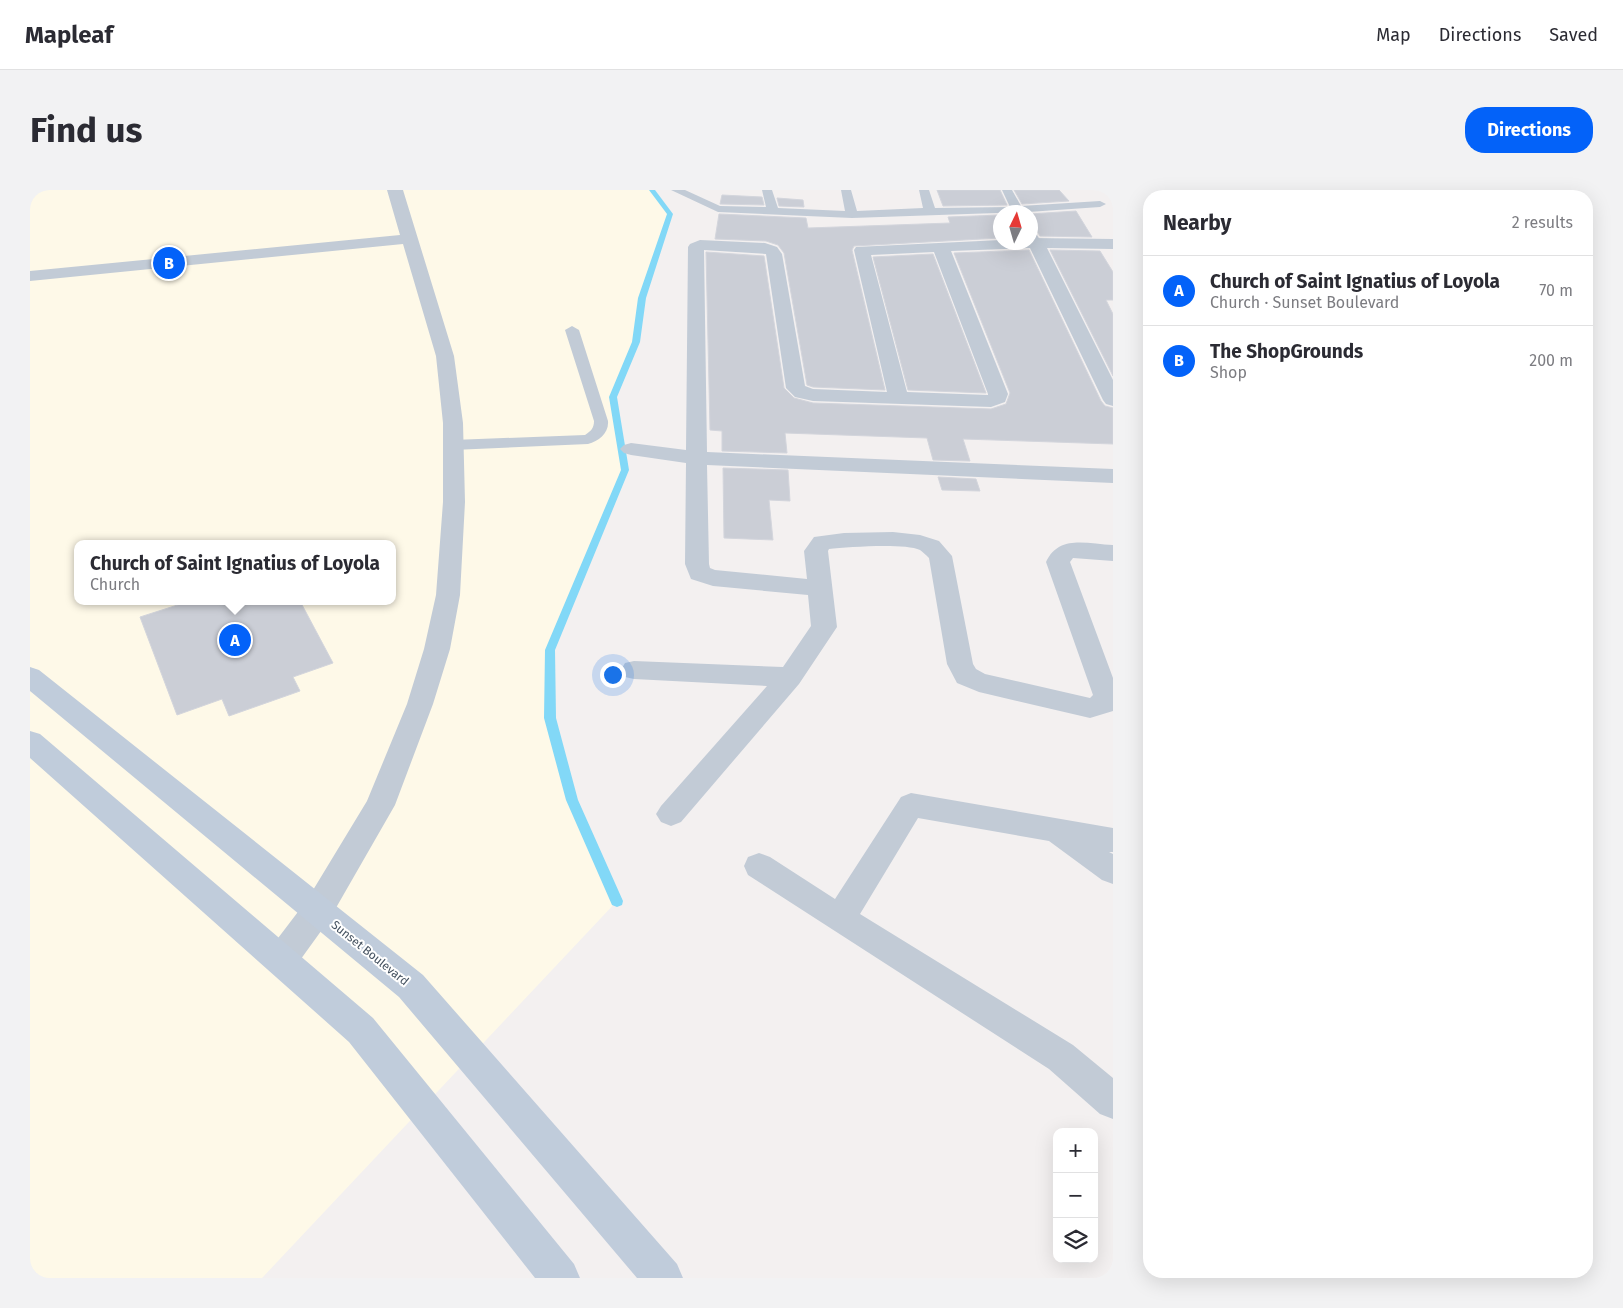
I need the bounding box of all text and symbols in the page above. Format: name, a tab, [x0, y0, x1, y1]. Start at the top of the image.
text: Mapleaf	[25, 21, 113, 49]
text: Map	[1376, 24, 1411, 46]
text: Directions	[1439, 24, 1521, 46]
text: Saved	[1549, 24, 1598, 46]
button: Directions	[1465, 107, 1593, 153]
text: Find us	[30, 109, 142, 151]
north arrow	[993, 205, 1038, 250]
text: Nearby	[1163, 210, 1231, 236]
text: 2 results	[1512, 213, 1573, 232]
pin: B	[153, 244, 185, 282]
text: Church of Saint Ignatius of Loyola	[1210, 270, 1500, 293]
text: A	[1174, 281, 1184, 300]
text: 70 m	[1539, 281, 1573, 300]
text: Church · Sunset Boulevard	[1210, 293, 1399, 312]
text: The ShopGrounds	[1210, 340, 1363, 363]
text: B	[1174, 351, 1184, 370]
text: 200 m	[1529, 351, 1573, 370]
text: Shop	[1210, 363, 1247, 382]
popup	[74, 540, 396, 605]
text: Church of Saint Ignatius of Loyola	[90, 552, 380, 575]
text: Church	[90, 575, 140, 594]
pin: A	[219, 621, 251, 659]
your location	[600, 662, 626, 688]
street label: Sunset Boulevard	[329, 918, 411, 988]
map controls	[1053, 1128, 1098, 1263]
button: +	[1053, 1128, 1098, 1173]
button: −	[1053, 1173, 1098, 1218]
button: layers	[1053, 1218, 1098, 1263]

